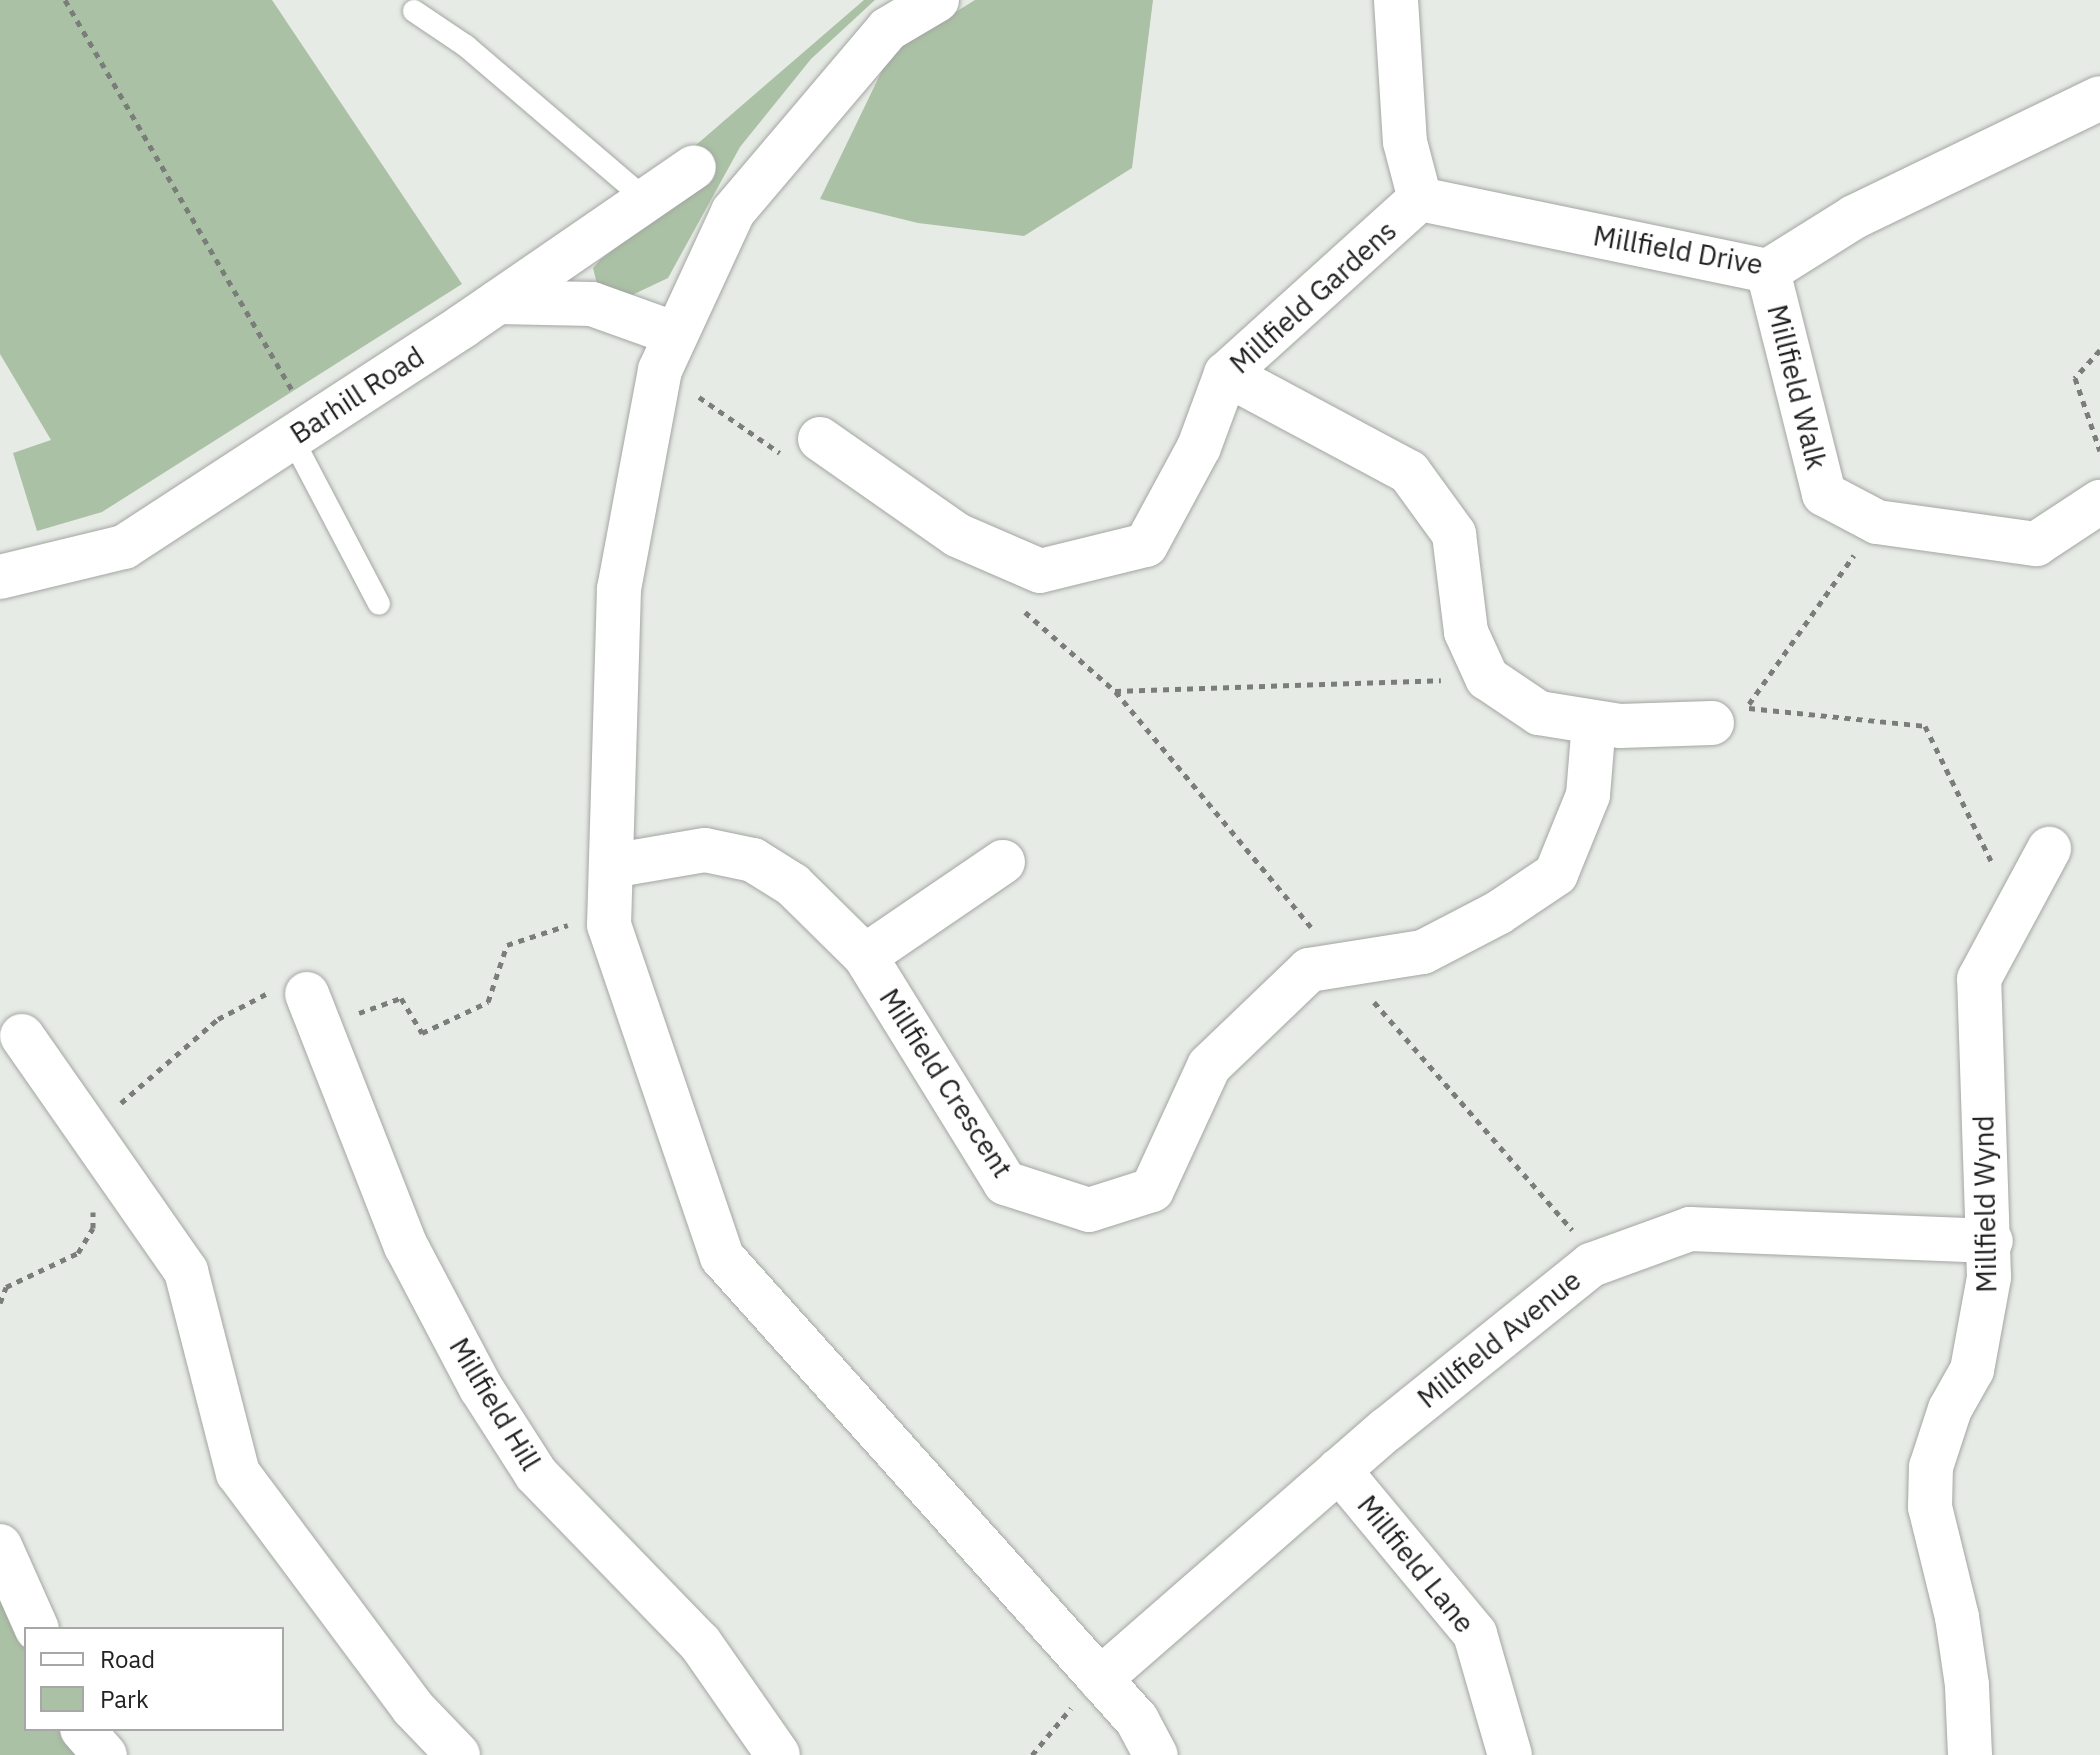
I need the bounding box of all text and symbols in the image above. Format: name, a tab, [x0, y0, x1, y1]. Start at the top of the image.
street label: Millfield Gardens	[1223, 214, 1403, 380]
street label: Millfield Drive	[1591, 219, 1765, 281]
street label: Millfield Walk	[1760, 301, 1834, 473]
street label: Barhill Road	[284, 339, 430, 451]
street label: Millfield Crescent	[873, 982, 1019, 1184]
street label: Millfield Wynd	[1967, 1115, 2003, 1293]
street label: Millfield Avenue	[1411, 1263, 1587, 1415]
street label: Millfield Hill	[442, 1332, 548, 1476]
street label: Millfield Lane	[1350, 1489, 1482, 1639]
legend	[24, 1627, 284, 1731]
text: Road	[100, 1643, 155, 1675]
text: Park	[100, 1683, 149, 1715]

